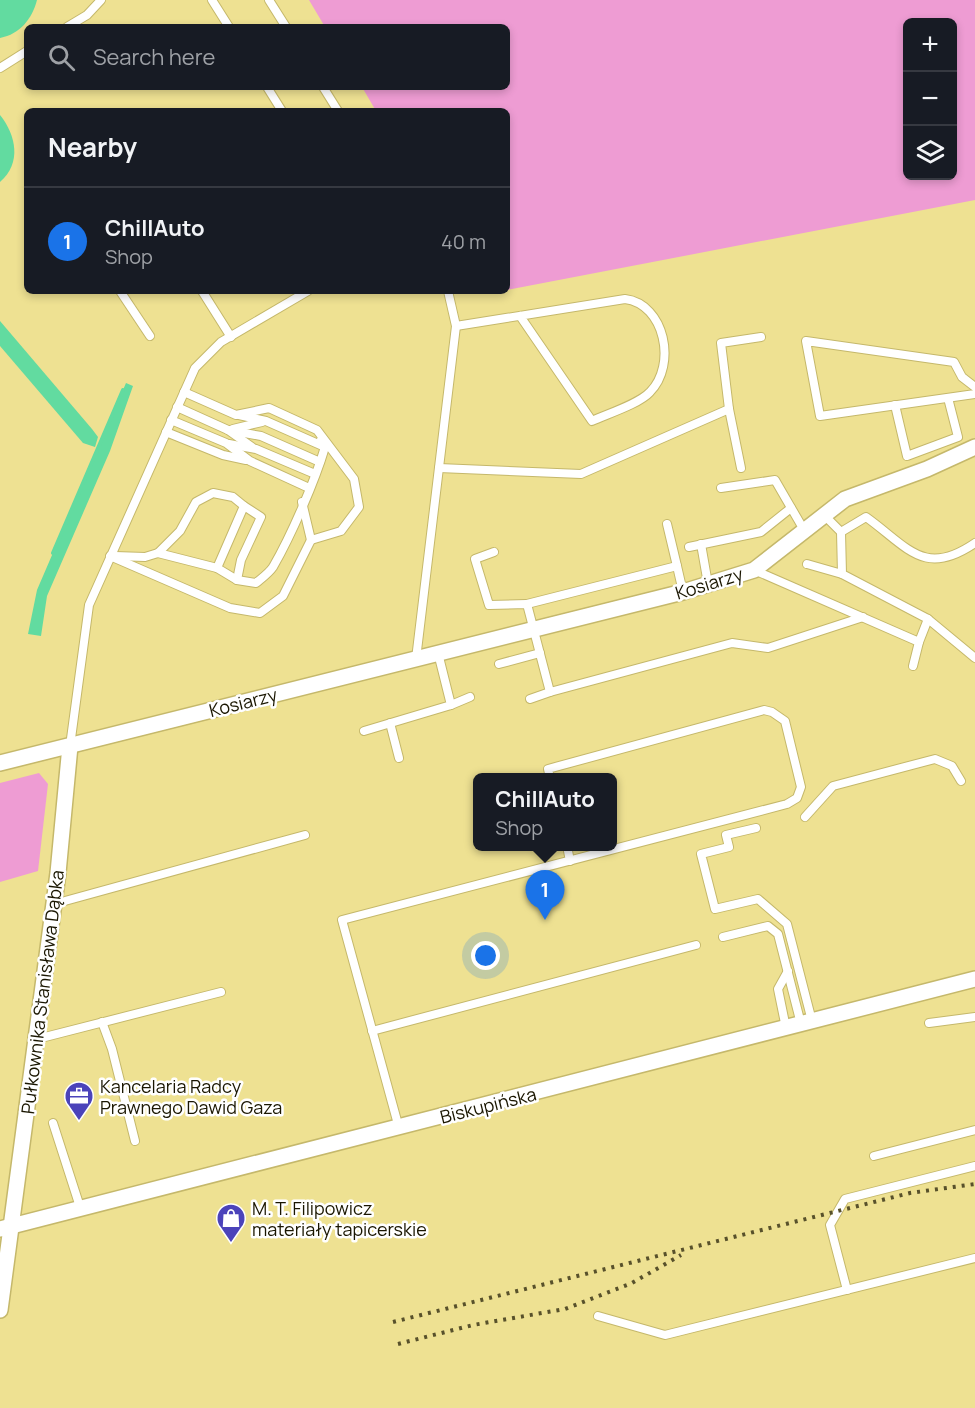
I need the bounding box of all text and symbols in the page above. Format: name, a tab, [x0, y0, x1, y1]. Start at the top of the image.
map controls	[903, 18, 957, 180]
button: +	[903, 18, 957, 72]
search box	[24, 24, 510, 90]
icon: search	[45, 41, 78, 74]
text: Search here	[93, 42, 215, 72]
button: −	[903, 72, 957, 126]
button: layers	[903, 126, 957, 180]
text: Nearby	[48, 129, 137, 165]
text: ChillAuto	[105, 213, 205, 243]
text: 1	[63, 228, 72, 255]
text: 40 m	[441, 228, 486, 255]
text: Shop	[105, 243, 153, 270]
street label: Kosiarzy	[672, 561, 746, 605]
street label: Kosiarzy	[206, 682, 280, 722]
popup	[473, 773, 617, 851]
text: ChillAuto	[495, 784, 595, 814]
text: Shop	[495, 814, 543, 841]
street label: Pułkownika Stanisława Dąbka	[15, 869, 69, 1115]
pin: 1	[526, 870, 564, 920]
your location	[471, 941, 500, 970]
place label: Kancelaria Radcy Prawnego Dawid Gaza	[100, 1074, 282, 1119]
office icon: Kancelaria Radcy Prawnego Dawid Gaza	[63, 1080, 95, 1122]
street label: Biskupińska	[437, 1081, 539, 1129]
place label: M. T. Filipowicz materiały tapicerskie	[252, 1196, 427, 1241]
shop icon: M. T. Filipowicz materiały tapicerskie	[215, 1202, 247, 1244]

